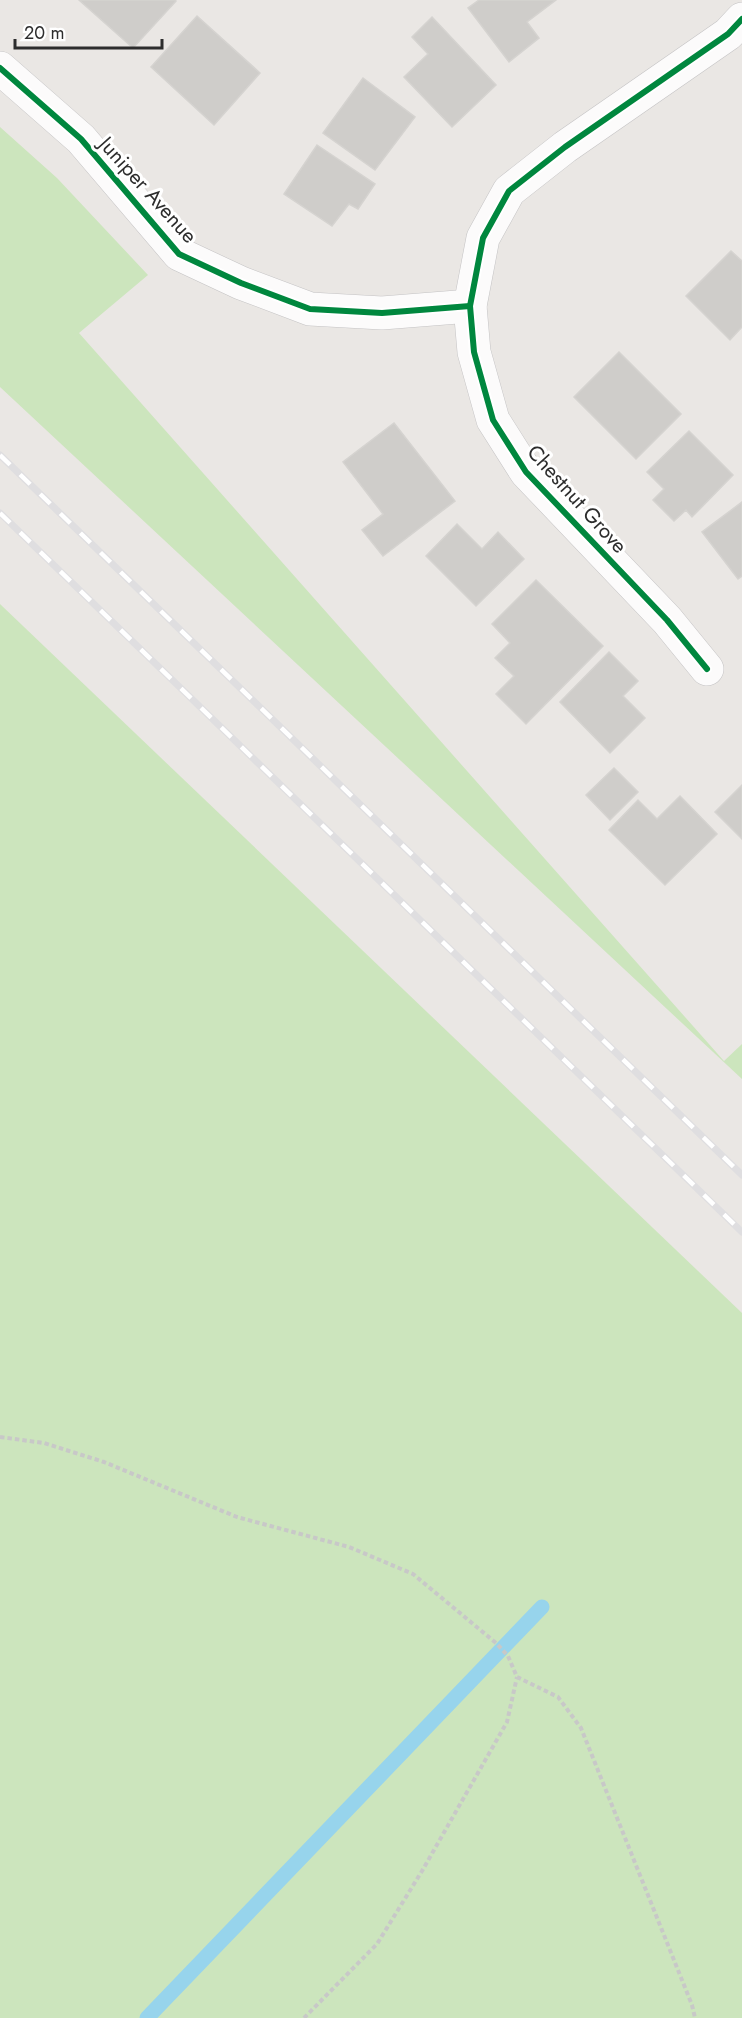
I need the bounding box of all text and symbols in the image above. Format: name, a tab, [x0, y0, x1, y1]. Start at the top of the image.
scale bar	[15, 12, 162, 50]
text: 20 m	[24, 20, 64, 46]
street label: Juniper Avenue	[90, 128, 204, 250]
street label: Chestnut Grove	[520, 438, 634, 560]

